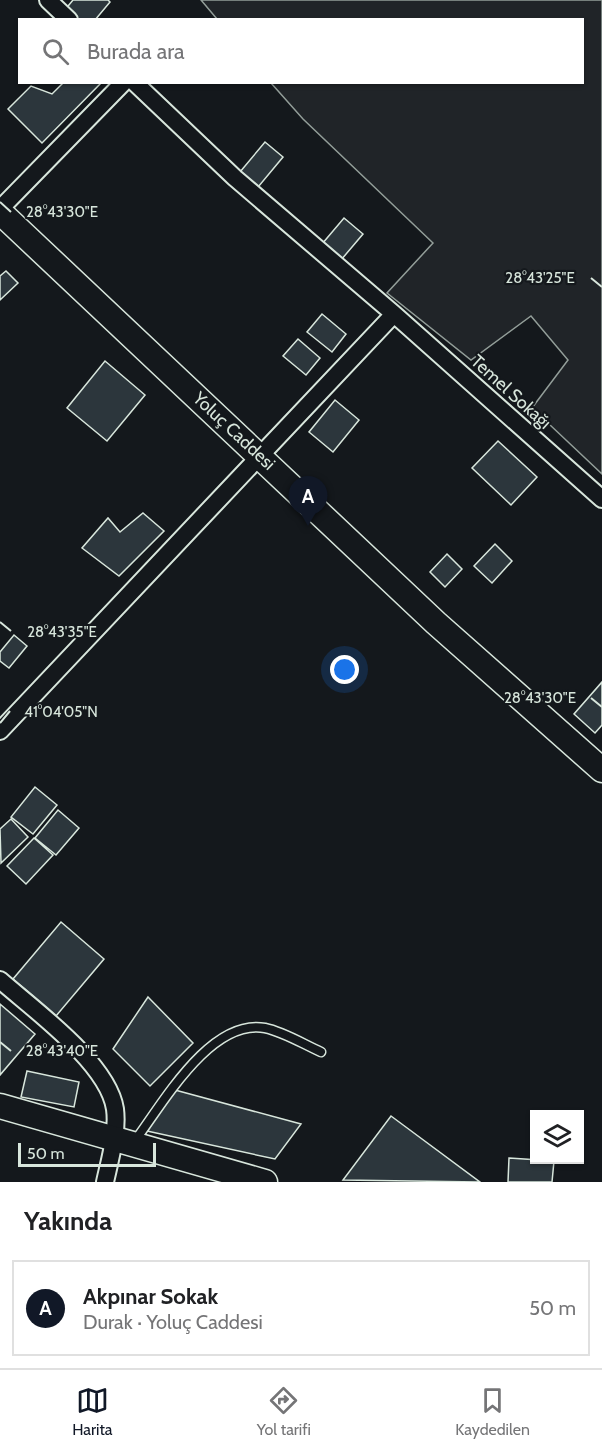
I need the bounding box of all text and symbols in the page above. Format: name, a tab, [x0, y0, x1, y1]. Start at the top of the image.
search box	[18, 18, 584, 84]
icon: search	[39, 35, 72, 68]
text: Burada ara	[87, 38, 185, 65]
text: 28°43'30"E	[26, 203, 98, 221]
text: 28°43'25"E	[505, 269, 575, 287]
street label: Temel Sokağı	[466, 350, 556, 434]
street label: Yoluç Caddesi	[187, 387, 280, 475]
pin: A	[288, 476, 328, 526]
text: 28°43'35"E	[27, 623, 97, 641]
your location	[330, 655, 359, 684]
text: 28°43'30"E	[504, 689, 576, 707]
text: 41°04'05"N	[24, 703, 98, 721]
text: 28°43'40"E	[26, 1042, 98, 1060]
map controls	[530, 1110, 584, 1164]
button: layers	[530, 1110, 584, 1164]
scale bar	[18, 1140, 156, 1168]
text: 50 m	[27, 1144, 64, 1163]
text: Yakında	[24, 1205, 112, 1237]
text: Akpınar Sokak	[83, 1283, 218, 1310]
text: A	[39, 1296, 52, 1320]
text: 50 m	[529, 1296, 576, 1320]
text: Durak · Yoluç Caddesi	[83, 1310, 263, 1334]
tab: Harita	[72, 1384, 113, 1439]
tab: Yol tarifi	[257, 1384, 311, 1439]
tab: Kaydedilen	[455, 1384, 530, 1439]

